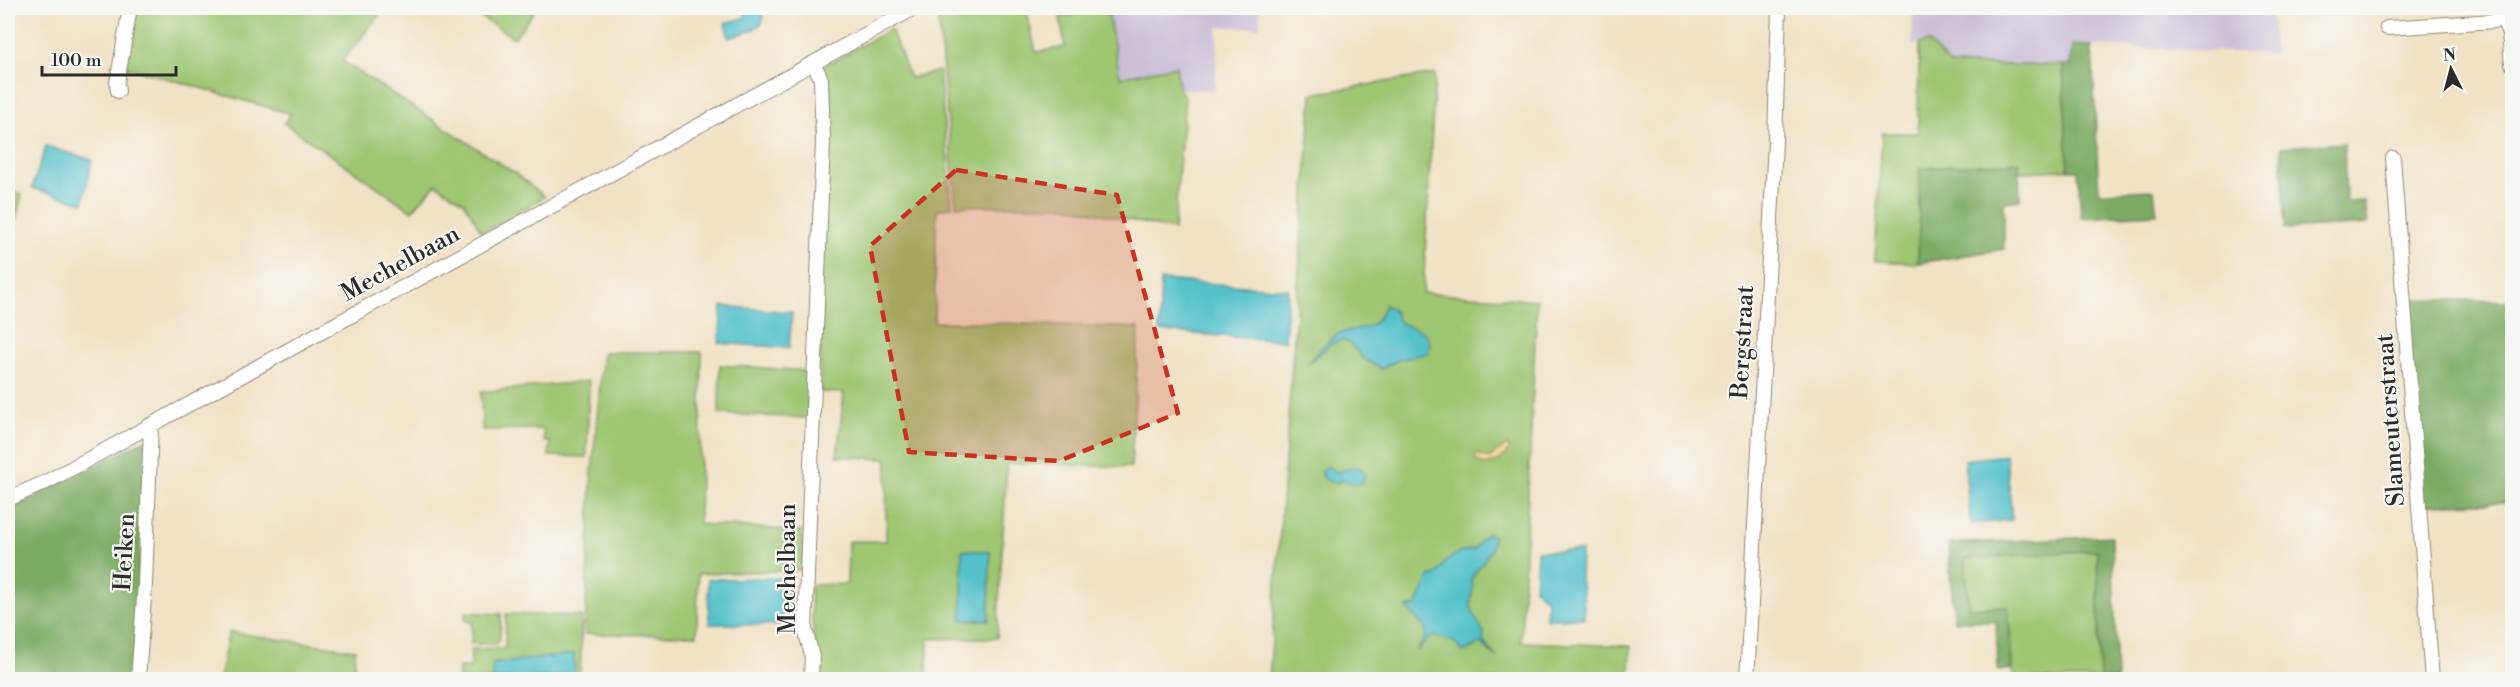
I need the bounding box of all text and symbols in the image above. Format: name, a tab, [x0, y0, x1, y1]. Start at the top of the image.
scale bar	[42, 39, 176, 77]
north arrow	[2421, 39, 2481, 99]
text: N	[2442, 44, 2457, 66]
text: 100 m	[51, 49, 102, 72]
street label: Mechelbaan	[336, 219, 465, 309]
street label: Bergstraat	[1725, 284, 1761, 401]
street label: Slameuterstraat	[2370, 332, 2412, 507]
street label: Mechelbaan	[773, 503, 803, 635]
street label: Heiken	[108, 512, 142, 592]

